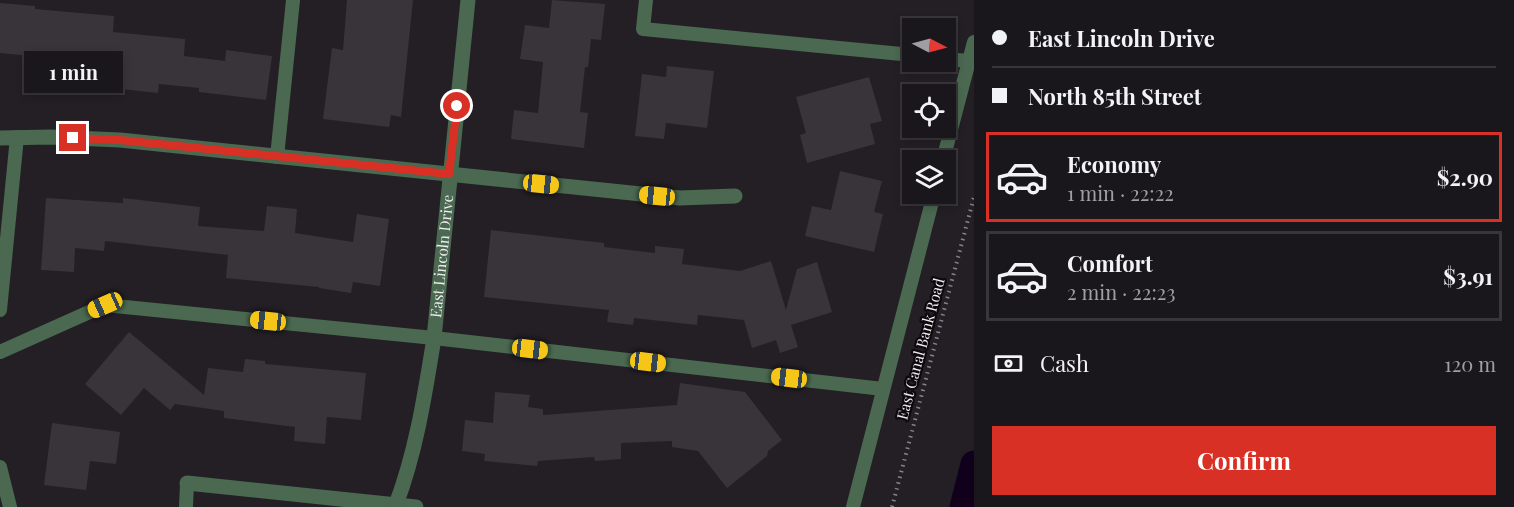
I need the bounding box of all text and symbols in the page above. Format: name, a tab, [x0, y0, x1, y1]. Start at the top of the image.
north arrow	[902, 18, 956, 72]
map controls	[902, 18, 956, 204]
text: East Lincoln Drive	[1028, 23, 1215, 53]
callout: 1 min	[23, 51, 122, 93]
text: 1 min	[49, 58, 98, 85]
text: North 85th Street	[1028, 81, 1202, 111]
button: locate	[902, 84, 956, 138]
route start	[443, 92, 470, 119]
route end	[59, 124, 86, 151]
text: Economy	[1067, 149, 1161, 179]
button: layers	[902, 150, 956, 204]
icon: car	[995, 150, 1049, 204]
text: $2.90	[1437, 162, 1493, 192]
car	[522, 173, 560, 195]
text: 1 min · 22:22	[1067, 179, 1174, 206]
car	[638, 185, 676, 207]
street label: East Lincoln Drive	[425, 194, 457, 319]
text: Comfort	[1067, 248, 1153, 278]
icon: car	[995, 249, 1049, 303]
text: $3.91	[1443, 261, 1493, 291]
street label: East Canal Bank Road	[891, 275, 949, 422]
text: 2 min · 22:23	[1067, 278, 1175, 305]
car	[85, 289, 125, 321]
car	[249, 310, 287, 332]
car	[511, 338, 549, 360]
icon: cash	[992, 347, 1025, 380]
text: Cash	[1040, 348, 1089, 378]
text: 120 m	[1444, 350, 1496, 377]
car	[629, 351, 667, 373]
car	[770, 367, 808, 389]
button: Confirm	[992, 426, 1496, 495]

